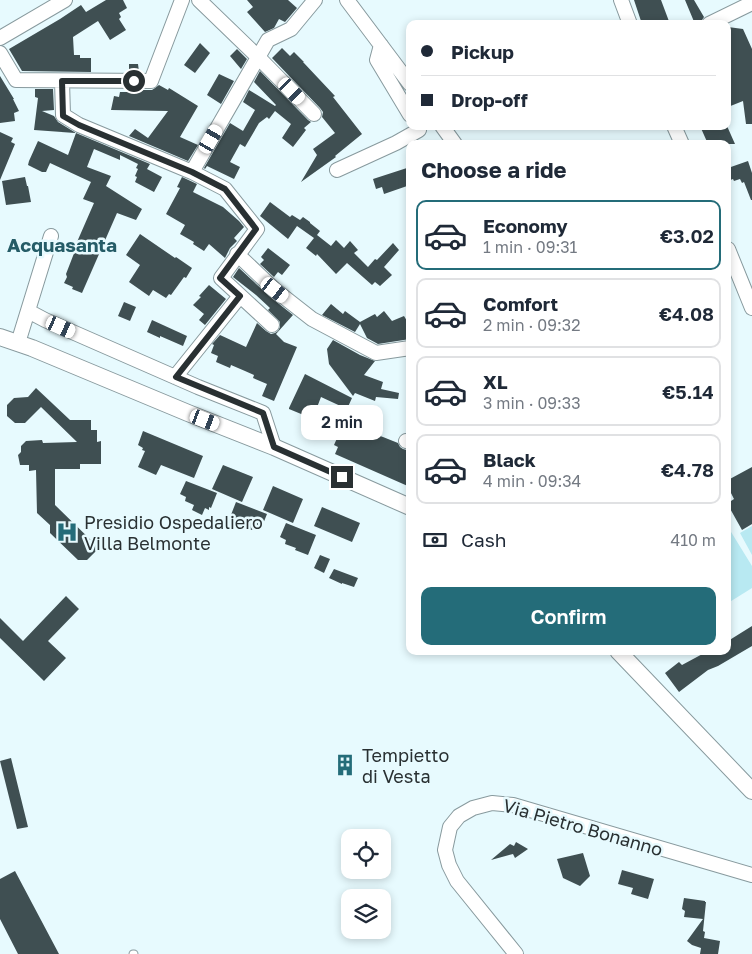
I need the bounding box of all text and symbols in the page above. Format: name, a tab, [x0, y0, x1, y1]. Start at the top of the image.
text: Pickup	[451, 40, 514, 63]
route start	[123, 70, 145, 92]
car	[276, 75, 307, 107]
text: Drop-off	[451, 88, 528, 111]
car	[197, 122, 224, 156]
text: Choose a ride	[421, 156, 567, 183]
icon: car	[423, 213, 468, 258]
text: Economy	[483, 214, 568, 237]
text: €3.02	[660, 224, 714, 247]
district label: Acquasanta	[7, 233, 117, 256]
text: 1 min · 09:31	[483, 237, 577, 257]
car	[258, 275, 291, 305]
icon: car	[423, 291, 468, 336]
text: Comfort	[483, 292, 558, 315]
text: €4.08	[659, 302, 714, 325]
car	[44, 314, 77, 340]
text: 2 min · 09:32	[483, 315, 580, 335]
icon: car	[423, 369, 468, 414]
text: XL	[483, 370, 508, 393]
text: €5.14	[662, 380, 714, 403]
text: 3 min · 09:33	[483, 393, 581, 413]
callout: 2 min	[301, 404, 383, 440]
car	[188, 408, 221, 432]
text: 2 min	[321, 412, 363, 432]
icon: car	[423, 447, 468, 492]
text: Black	[483, 448, 536, 471]
text: €4.78	[661, 458, 714, 481]
route end	[331, 466, 353, 488]
text: 4 min · 09:34	[483, 471, 581, 491]
place label: Presidio Ospedaliero Villa Belmonte	[84, 511, 263, 554]
hospital icon: Presidio Ospedaliero Villa Belmonte	[54, 519, 80, 545]
icon: cash	[421, 526, 449, 554]
text: Cash	[461, 528, 506, 551]
text: 410 m	[670, 530, 716, 550]
button: Confirm	[421, 587, 716, 645]
place label: Tempietto di Vesta	[362, 744, 449, 787]
building icon: Tempietto di Vesta	[332, 752, 358, 778]
street label: Via Pietro Bonanno	[501, 794, 665, 860]
map controls	[341, 829, 391, 939]
button: locate	[341, 829, 391, 879]
button: layers	[341, 889, 391, 939]

